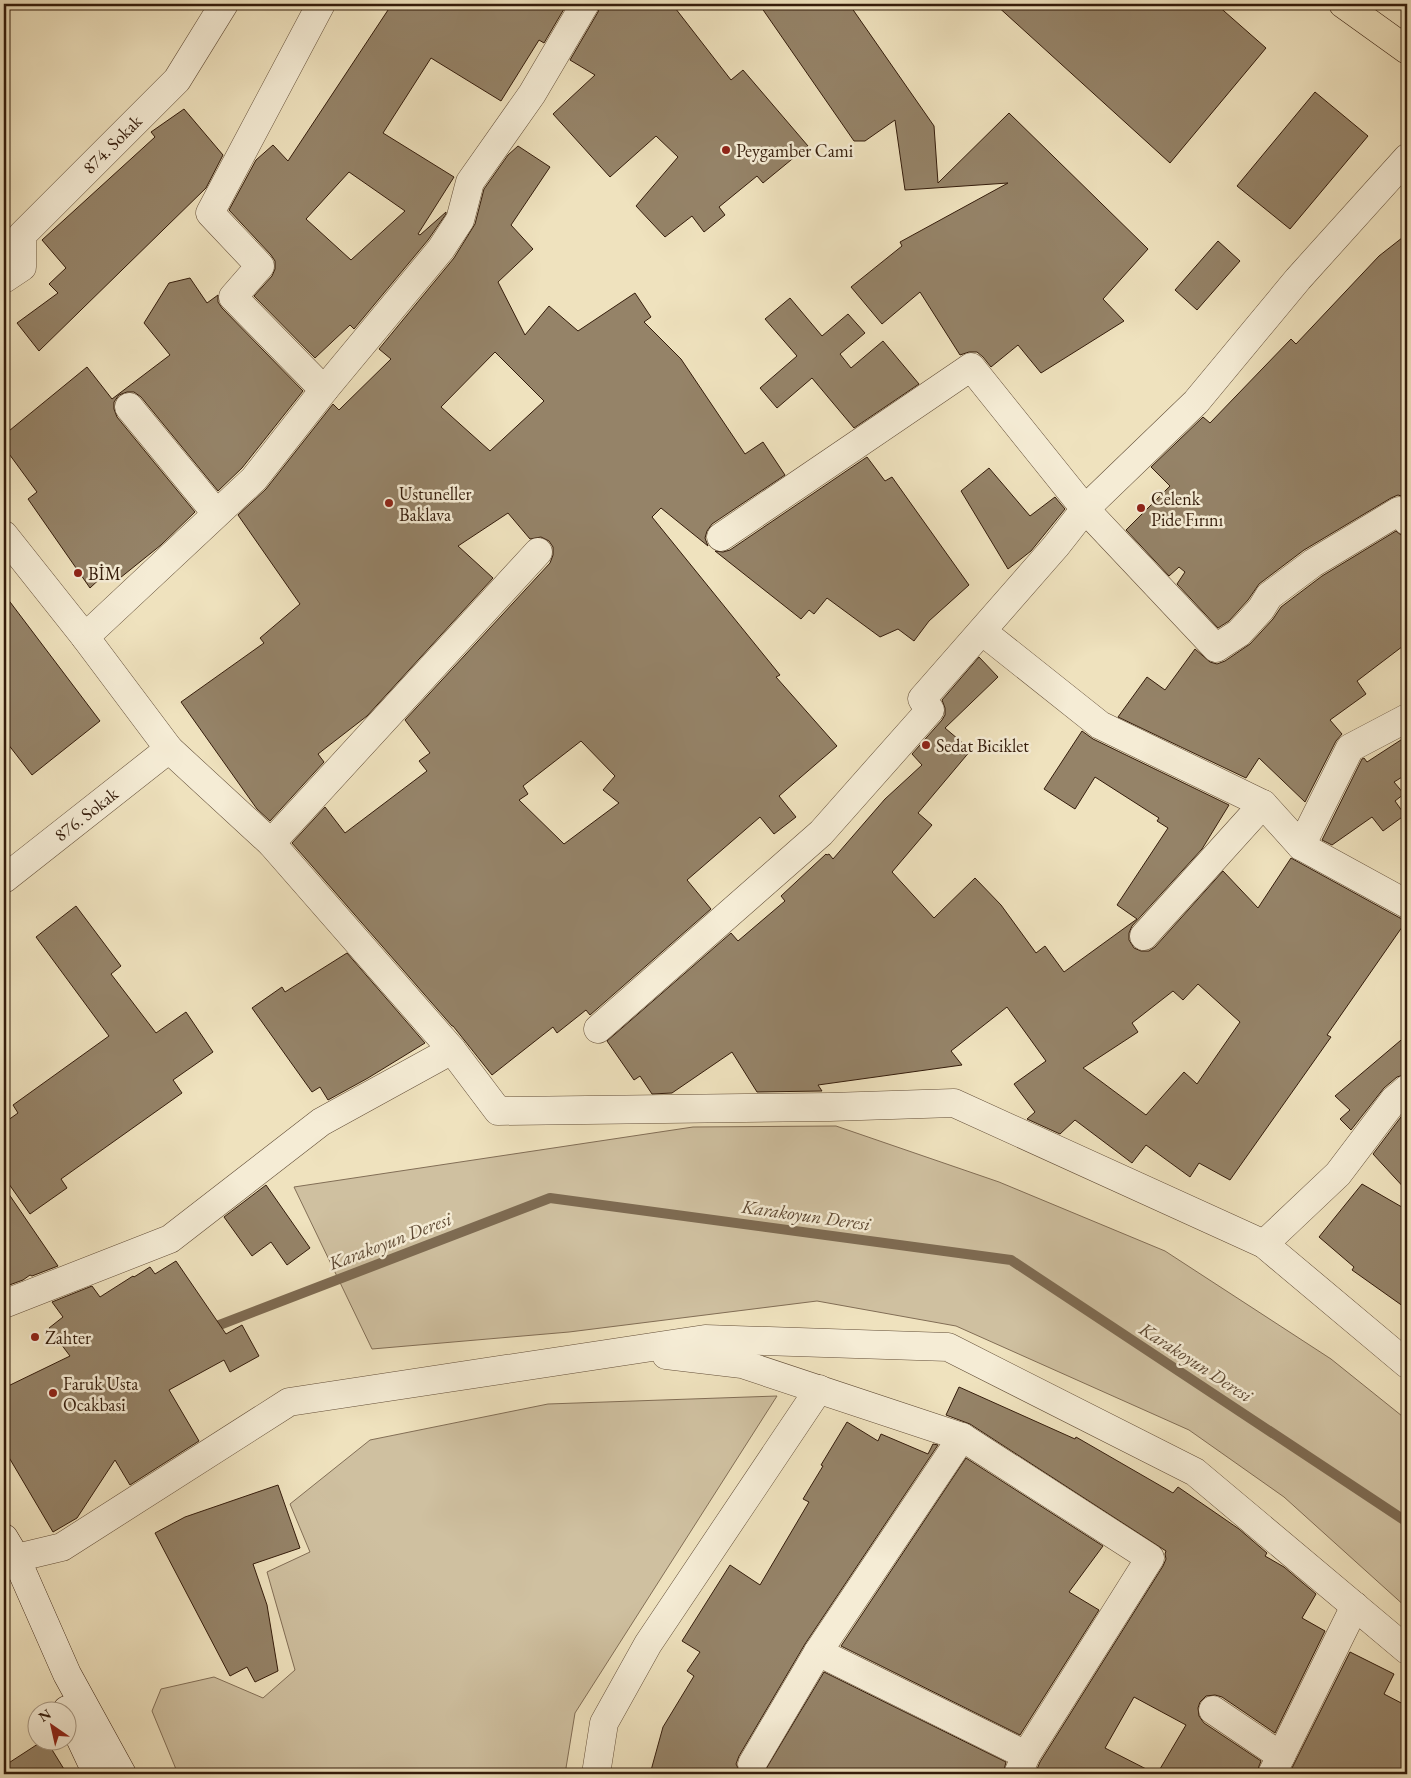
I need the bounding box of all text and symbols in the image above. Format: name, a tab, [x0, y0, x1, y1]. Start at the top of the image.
street label: 874. Sokak	[77, 109, 147, 179]
place label: Peygamber Cami	[736, 139, 854, 162]
marker: Peygamber Cami	[720, 144, 732, 156]
place label: Ustuneller Baklava	[399, 482, 471, 526]
place label: Celenk Pide Fırını	[1151, 487, 1224, 531]
marker: Ustuneller Baklava	[383, 497, 395, 509]
marker: Celenk Pide Fırını	[1135, 502, 1147, 514]
place label: BİM	[88, 562, 121, 585]
marker: BİM	[72, 567, 84, 579]
place label: Sedat Biciklet	[936, 734, 1029, 757]
marker: Sedat Biciklet	[920, 739, 932, 751]
street label: 876. Sokak	[49, 782, 123, 846]
water label: Karakoyun Deresi	[739, 1193, 873, 1237]
water label: Karakoyun Deresi	[324, 1206, 456, 1276]
water label: Karakoyun Deresi	[1134, 1316, 1258, 1409]
place label: Zahter	[45, 1326, 91, 1349]
marker: Zahter	[29, 1331, 41, 1343]
place label: Faruk Usta Ocakbasi	[63, 1372, 139, 1416]
marker: Faruk Usta Ocakbasi	[47, 1387, 59, 1399]
north arrow	[28, 1700, 78, 1750]
text: N	[35, 1704, 55, 1726]

